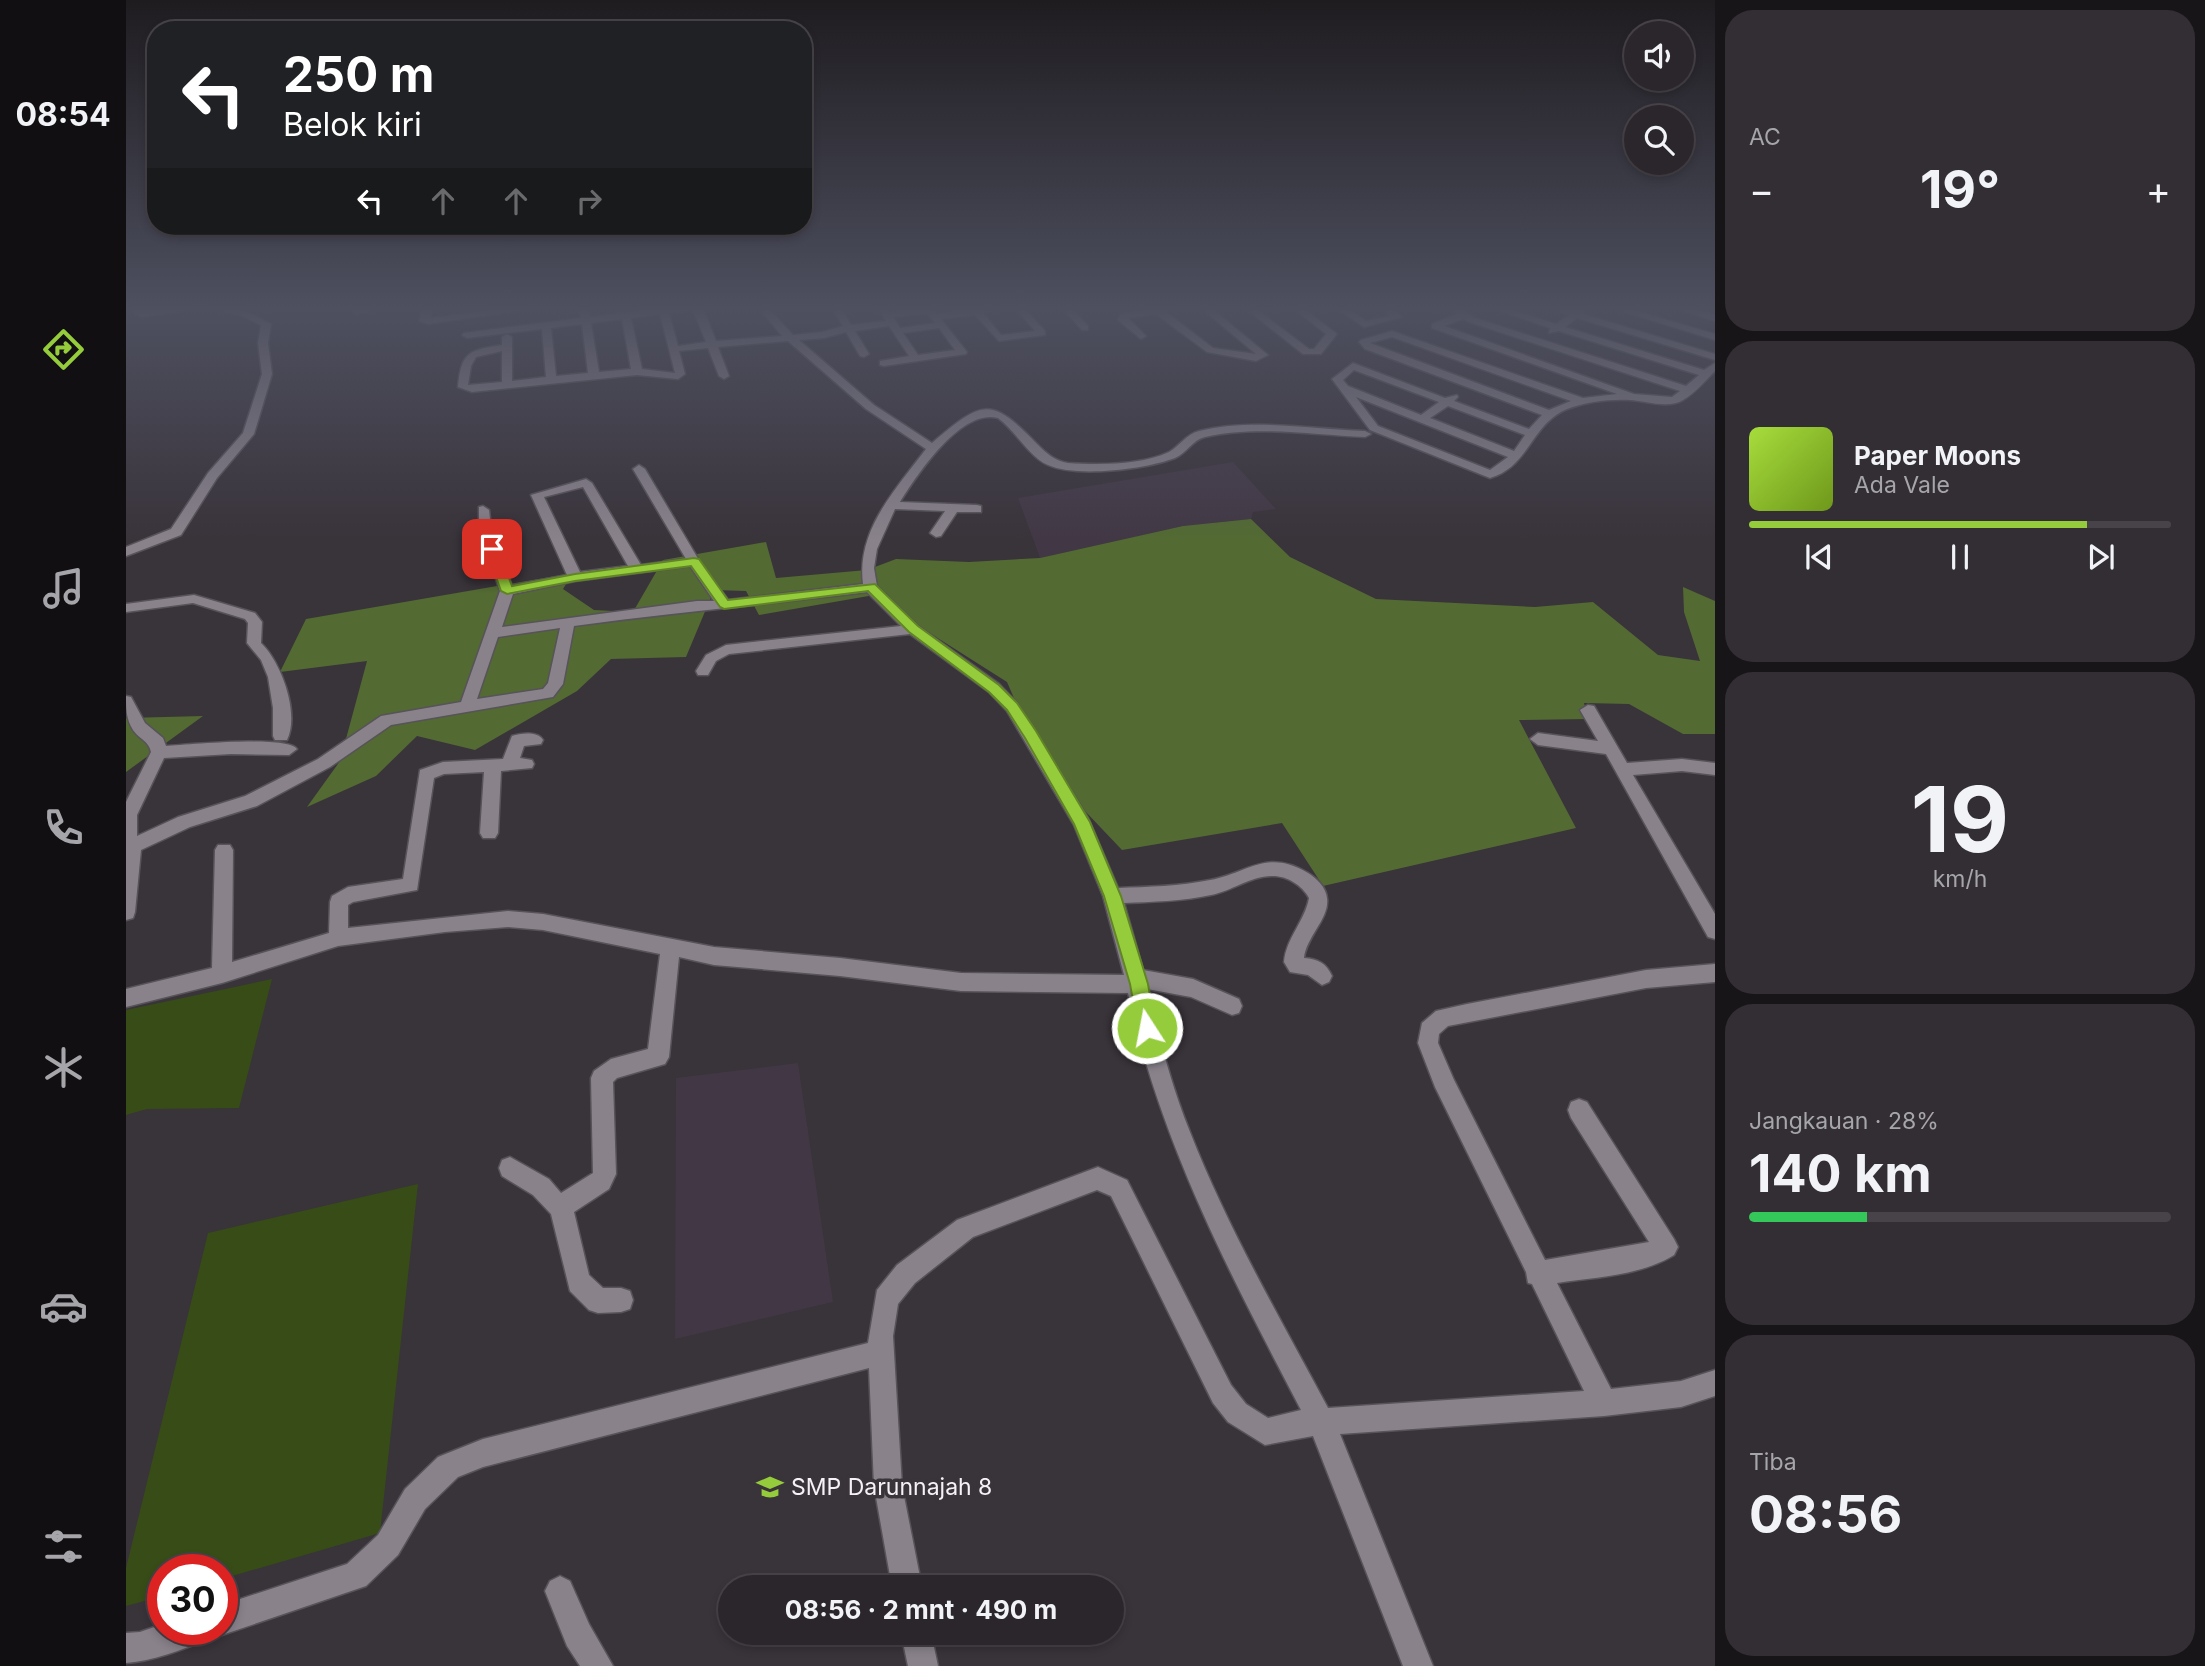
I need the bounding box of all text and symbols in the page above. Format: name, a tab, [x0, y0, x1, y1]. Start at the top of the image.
map controls	[1624, 21, 1694, 175]
button: sound	[1624, 21, 1694, 91]
text: 250 m	[283, 45, 435, 104]
icon: left	[168, 49, 259, 140]
text: 08:54	[15, 95, 111, 134]
text: Belok kiri	[283, 105, 422, 144]
button: search	[1624, 105, 1694, 175]
text: AC	[1749, 123, 1781, 151]
text: 19°	[1920, 158, 2000, 221]
text: −	[1749, 167, 1774, 213]
text: +	[2146, 167, 2171, 213]
icon: left	[351, 182, 389, 220]
icon: ahead	[424, 182, 462, 220]
icon: ahead	[497, 182, 535, 220]
icon: right	[570, 182, 608, 220]
icon: directions	[39, 325, 88, 374]
text: Paper Moons	[1854, 440, 2021, 471]
text: Ada Vale	[1854, 471, 1950, 499]
pin	[462, 519, 522, 579]
icon: arrive	[473, 530, 511, 568]
icon: previous	[1800, 538, 1838, 576]
icon: pause	[1941, 538, 1979, 576]
icon: next	[2082, 538, 2120, 576]
icon: music	[39, 564, 88, 613]
text: 19	[1911, 764, 2009, 874]
icon: phone	[39, 803, 88, 852]
text: km/h	[1933, 865, 1987, 893]
position arrow	[1110, 991, 1184, 1065]
icon: climate	[39, 1043, 88, 1092]
text: Jangkauan · 28%	[1749, 1107, 1939, 1135]
text: 140 km	[1749, 1142, 1932, 1205]
icon: car	[39, 1282, 88, 1331]
text: Tiba	[1749, 1448, 1797, 1476]
school or university icon: SMP Darunnajah 8	[755, 1472, 785, 1502]
place label: SMP Darunnajah 8	[791, 1473, 992, 1501]
text: 08:56	[1749, 1483, 1902, 1546]
icon: filters	[39, 1522, 88, 1571]
speed limit sign: 30	[147, 1554, 238, 1645]
text: 08:56 · 2 mnt · 490 m	[785, 1594, 1057, 1625]

